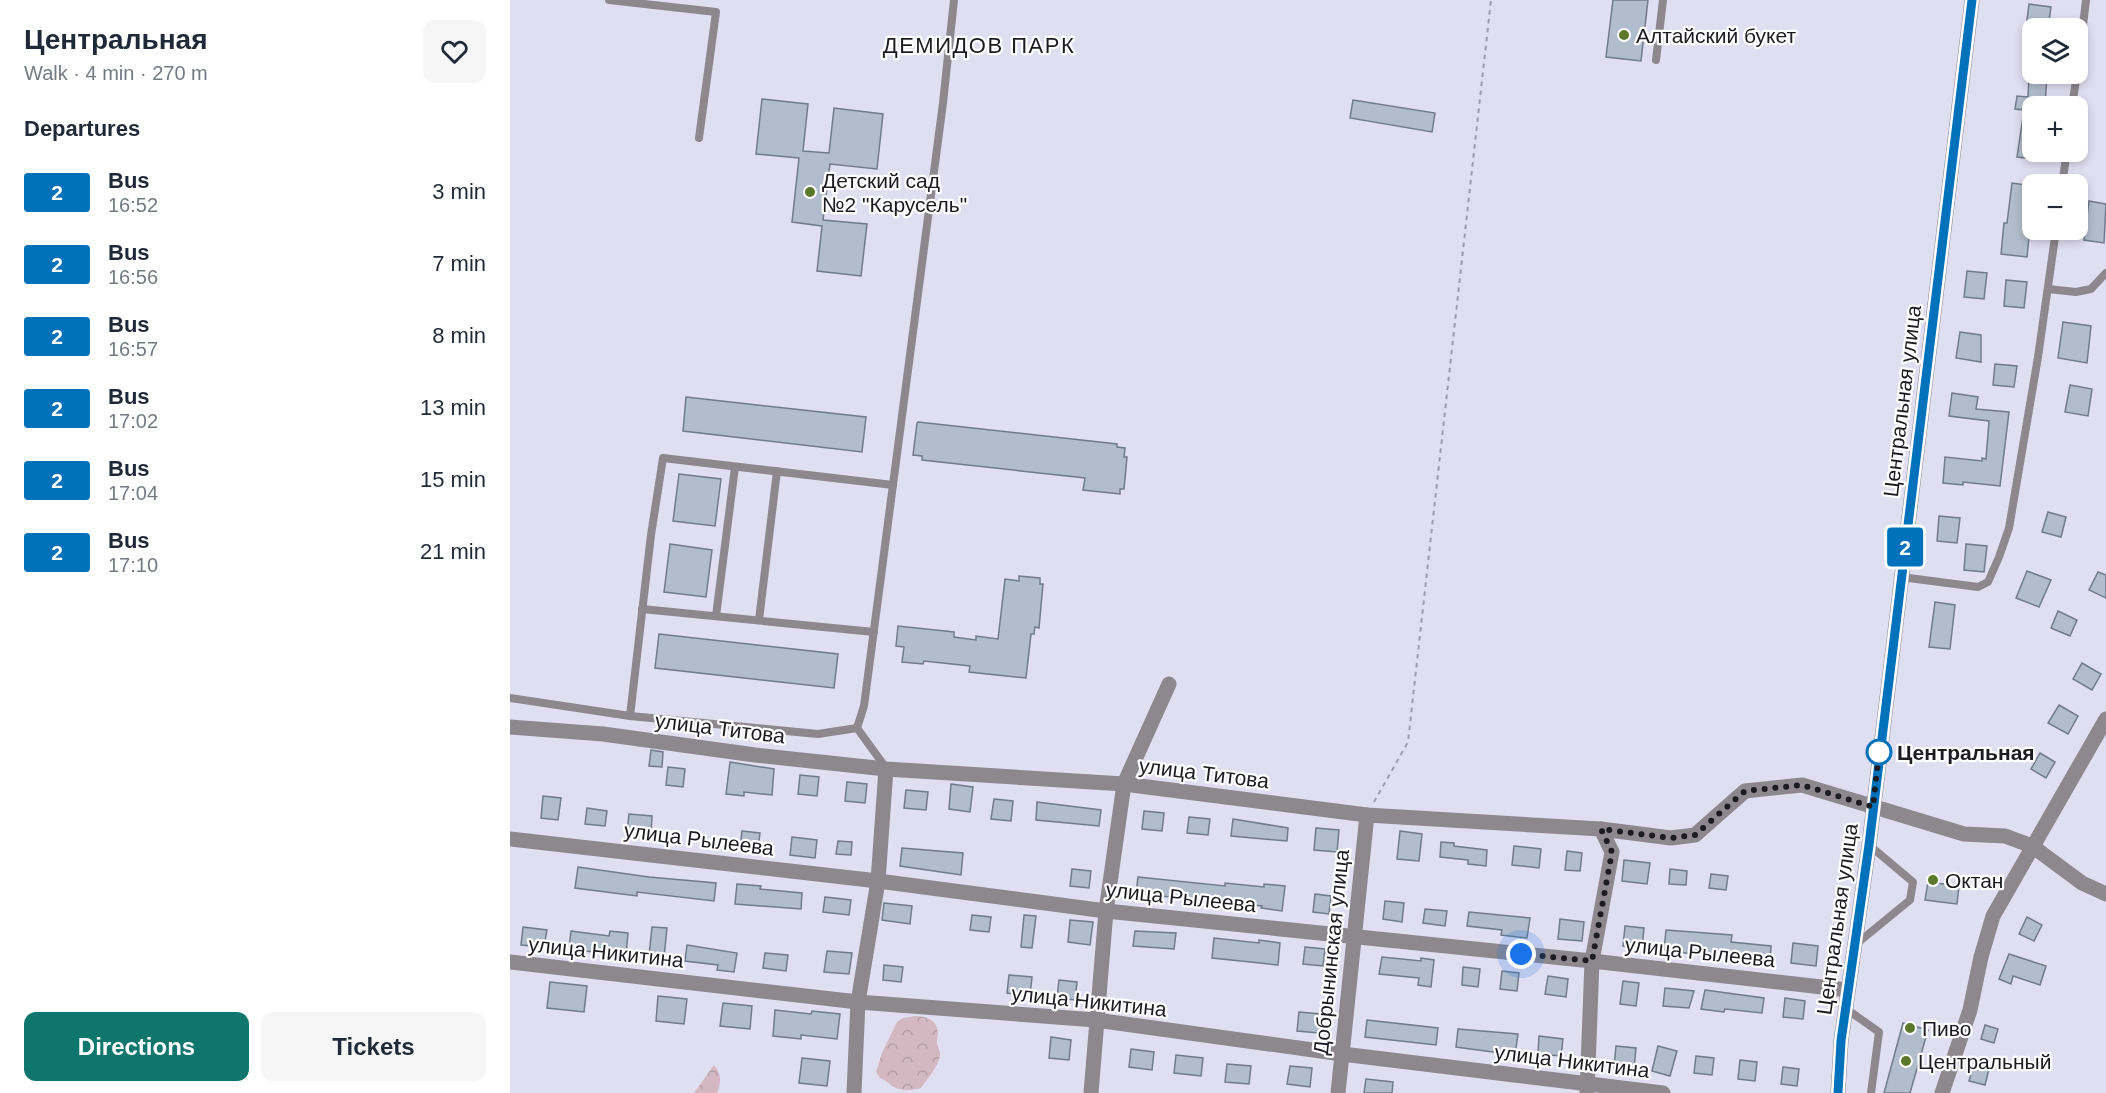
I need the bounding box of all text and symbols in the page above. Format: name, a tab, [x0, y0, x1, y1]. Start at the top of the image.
map controls	[2022, 18, 2088, 240]
button: layers	[2022, 18, 2088, 84]
button: heart	[423, 20, 486, 83]
text: Центральная	[24, 24, 208, 55]
place label: Алтайский букет	[1636, 24, 1797, 47]
marker: Алтайский букет	[1617, 28, 1631, 42]
district label: ДЕМИДОВ ПАРК	[883, 33, 1075, 58]
text: Walk · 4 min · 270 m	[24, 62, 208, 84]
button: +	[2022, 96, 2088, 162]
text: Departures	[24, 116, 140, 141]
text: Bus	[108, 168, 150, 193]
place label: Детский сад №2 "Карусель"	[822, 169, 967, 216]
button: −	[2022, 174, 2088, 240]
text: 3 min	[432, 179, 486, 204]
text: 2	[51, 181, 63, 204]
marker: Детский сад №2 "Карусель"	[803, 185, 817, 199]
text: 16:52	[108, 194, 158, 216]
text: Bus	[108, 240, 150, 265]
text: 7 min	[432, 251, 486, 276]
text: 2	[51, 253, 63, 276]
text: 16:56	[108, 266, 158, 288]
street label: Центральная улица	[1879, 303, 1925, 498]
text: Bus	[108, 312, 150, 337]
text: 8 min	[432, 323, 486, 348]
text: 2	[51, 325, 63, 348]
text: 16:57	[108, 338, 158, 360]
text: Bus	[108, 384, 150, 409]
text: 13 min	[420, 395, 486, 420]
text: 2	[51, 397, 63, 420]
text: 17:02	[108, 410, 158, 432]
text: Bus	[108, 456, 150, 481]
text: 15 min	[420, 467, 486, 492]
text: 2	[51, 469, 63, 492]
text: 17:04	[108, 482, 158, 504]
text: Bus	[108, 528, 150, 553]
line badge: 2	[1886, 528, 1924, 566]
text: 2	[1899, 536, 1911, 559]
text: 21 min	[420, 539, 486, 564]
text: 2	[51, 541, 63, 564]
text: 17:10	[108, 554, 158, 576]
street label: улица Титова	[654, 709, 787, 747]
marker: Центральная	[1866, 739, 1892, 765]
place label: Центральная	[1897, 741, 2035, 764]
street label: улица Титова	[1138, 754, 1271, 792]
street label: улица Рылеева	[623, 818, 776, 860]
street label: Центральная улица	[1812, 821, 1862, 1016]
street label: Добрынинская улица	[1309, 848, 1353, 1056]
place label: Октан	[1945, 869, 2003, 892]
marker: Октан	[1926, 873, 1940, 887]
street label: улица Рылеева	[1105, 878, 1258, 916]
street label: улица Никитина	[527, 932, 685, 972]
street label: улица Рылеева	[1624, 933, 1777, 971]
your location	[1506, 939, 1536, 969]
street label: улица Никитина	[1010, 981, 1168, 1021]
button: Directions	[24, 1012, 249, 1081]
button: Tickets	[261, 1012, 486, 1081]
place label: Пиво	[1922, 1017, 1971, 1040]
marker: Пиво	[1903, 1021, 1917, 1035]
street label: улица Никитина	[1493, 1040, 1651, 1082]
place label: Центральный	[1918, 1050, 2051, 1073]
marker: Центральный	[1899, 1054, 1913, 1068]

